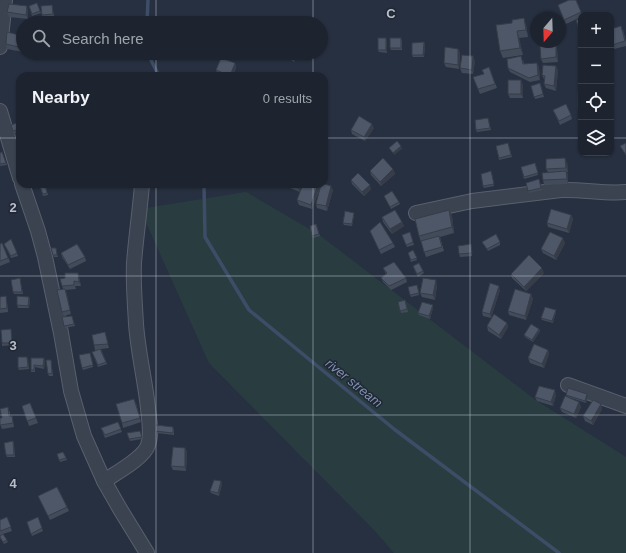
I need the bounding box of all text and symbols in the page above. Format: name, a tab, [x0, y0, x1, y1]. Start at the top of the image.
text: C	[386, 6, 396, 21]
north arrow	[530, 12, 566, 48]
map controls	[578, 12, 614, 156]
button: +	[578, 12, 614, 48]
search box	[16, 16, 328, 60]
icon: search	[30, 27, 52, 49]
text: Search here	[62, 30, 144, 47]
button: −	[578, 48, 614, 84]
button: locate	[578, 84, 614, 120]
text: Nearby	[32, 88, 90, 107]
text: 0 results	[263, 91, 312, 106]
button: layers	[578, 120, 614, 156]
text: 2	[9, 200, 17, 215]
text: 3	[9, 338, 17, 353]
water label: river stream	[323, 356, 386, 411]
text: 4	[9, 476, 17, 491]

